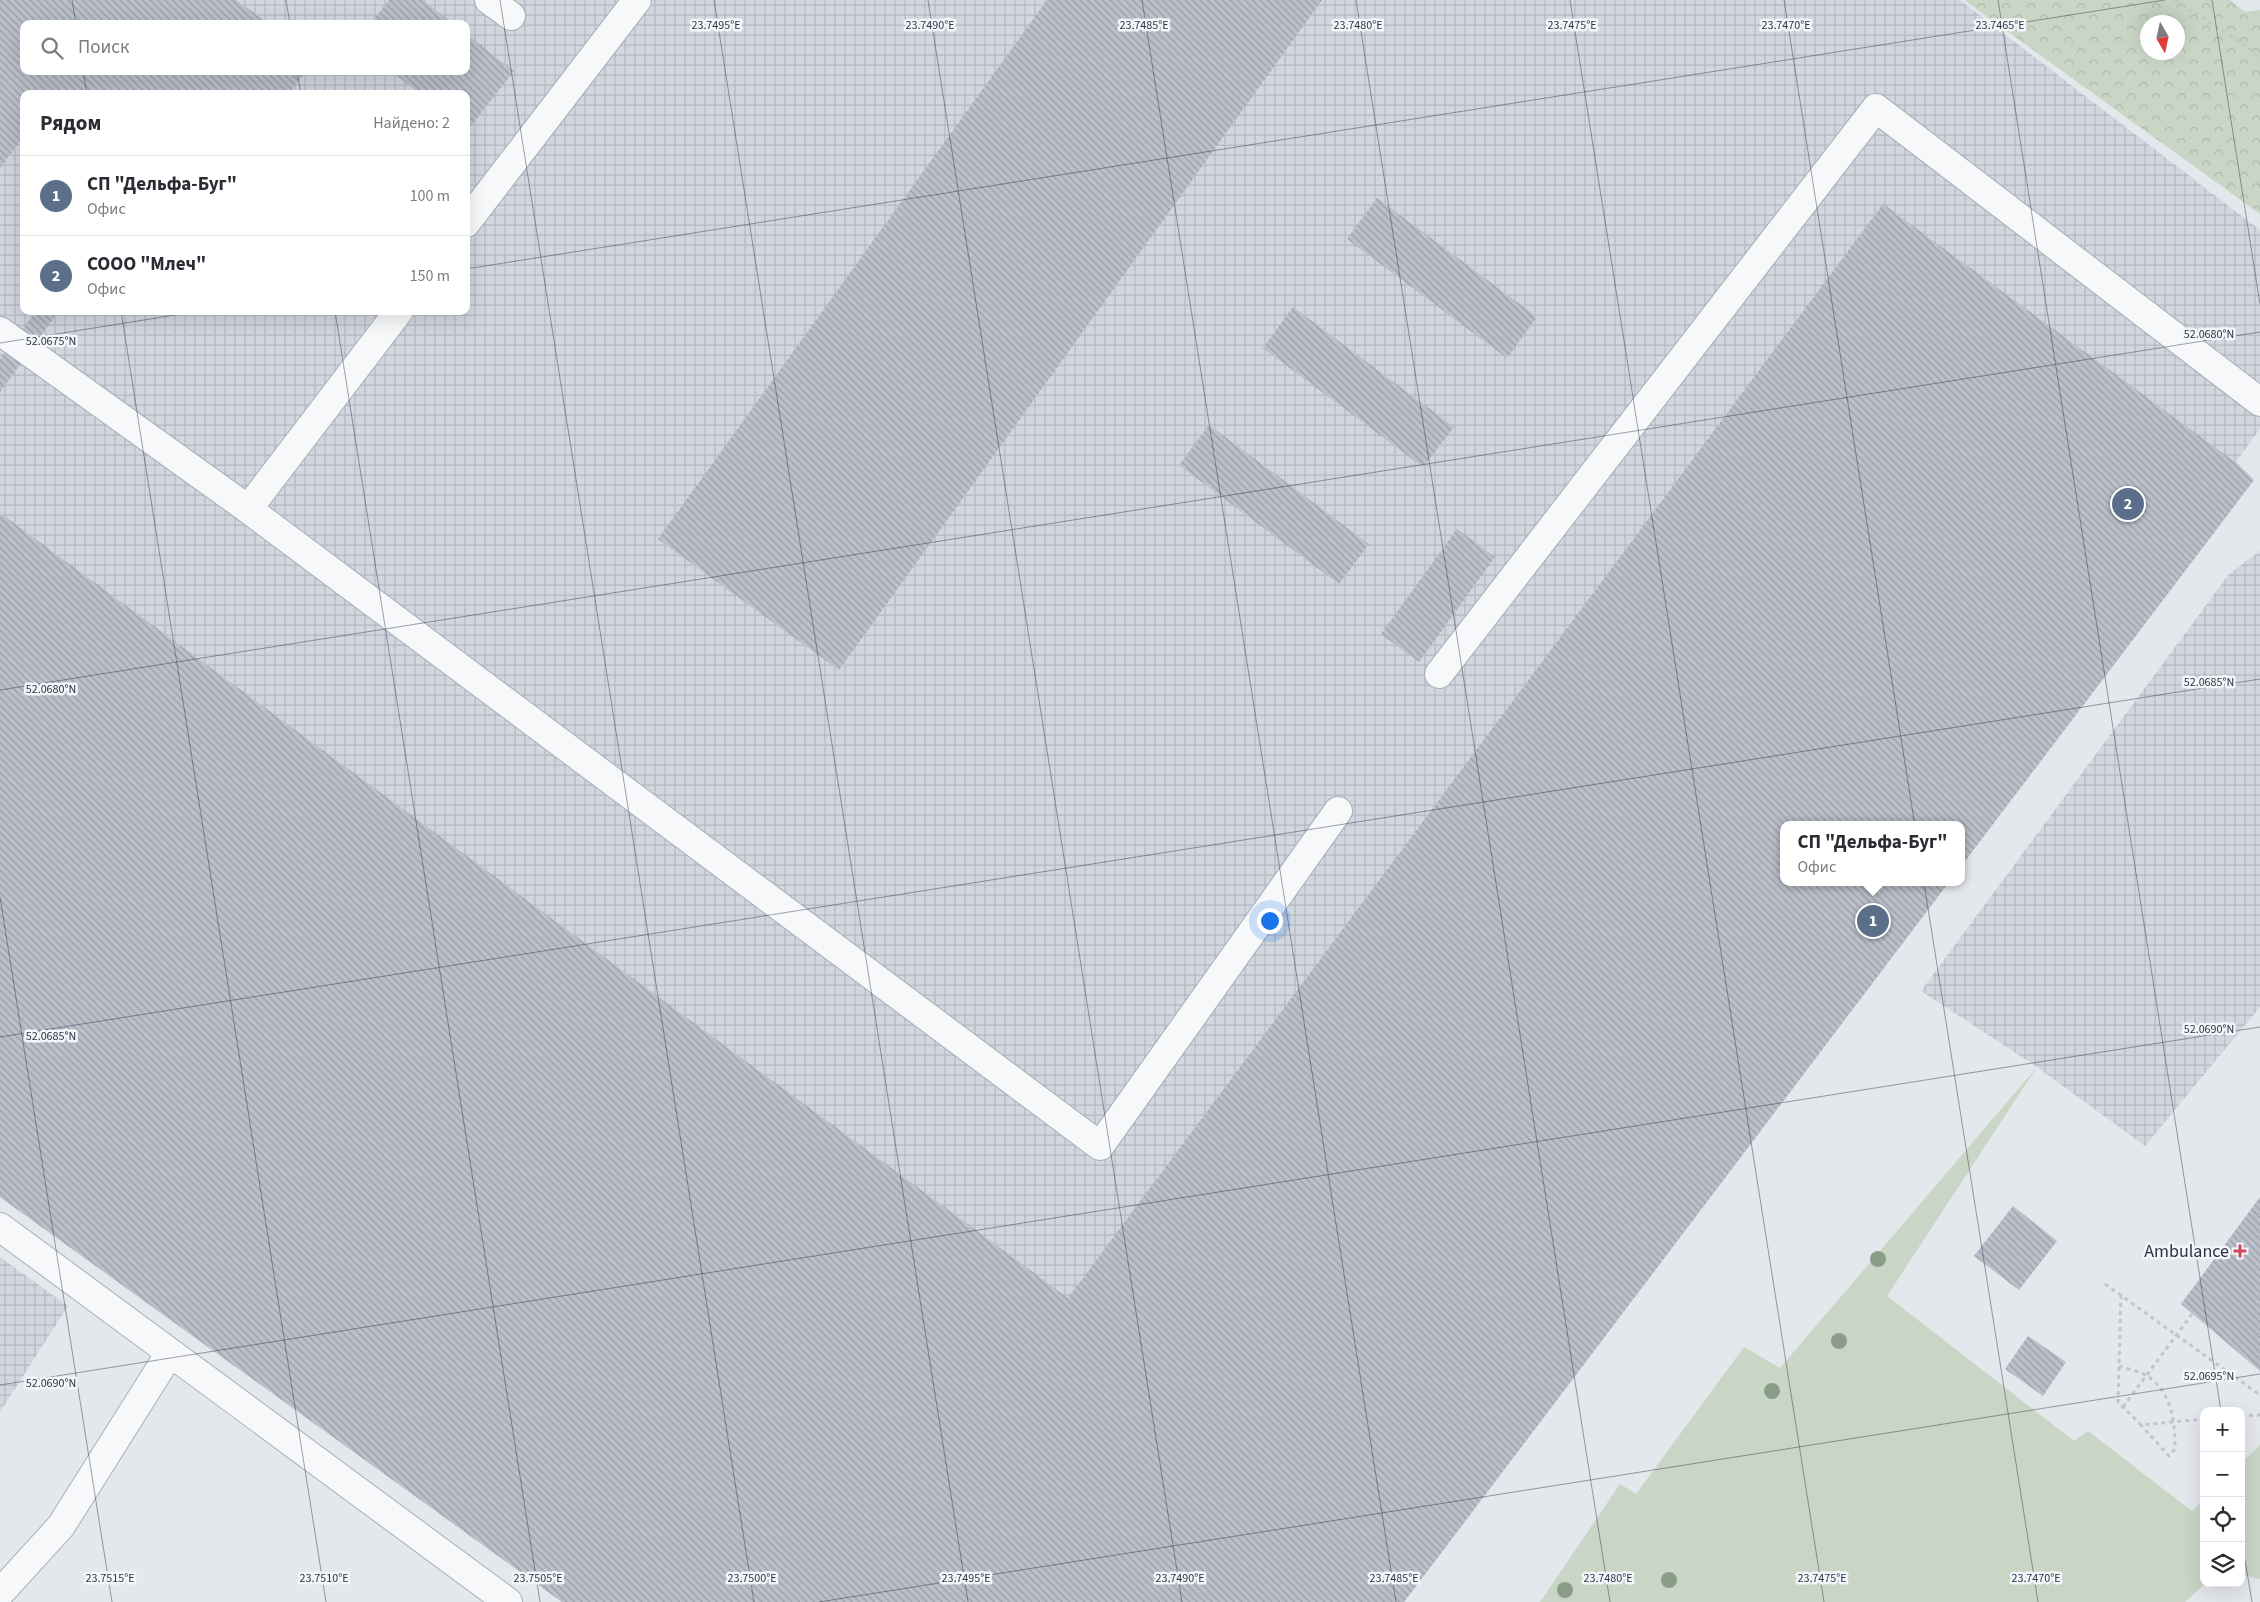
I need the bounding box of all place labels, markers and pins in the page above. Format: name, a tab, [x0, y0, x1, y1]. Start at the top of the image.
pin: 2	[2112, 485, 2144, 523]
pin: 1	[1857, 902, 1889, 940]
place label: Ambulance	[2144, 1239, 2229, 1264]
marker: Ambulance	[2233, 1244, 2247, 1258]

